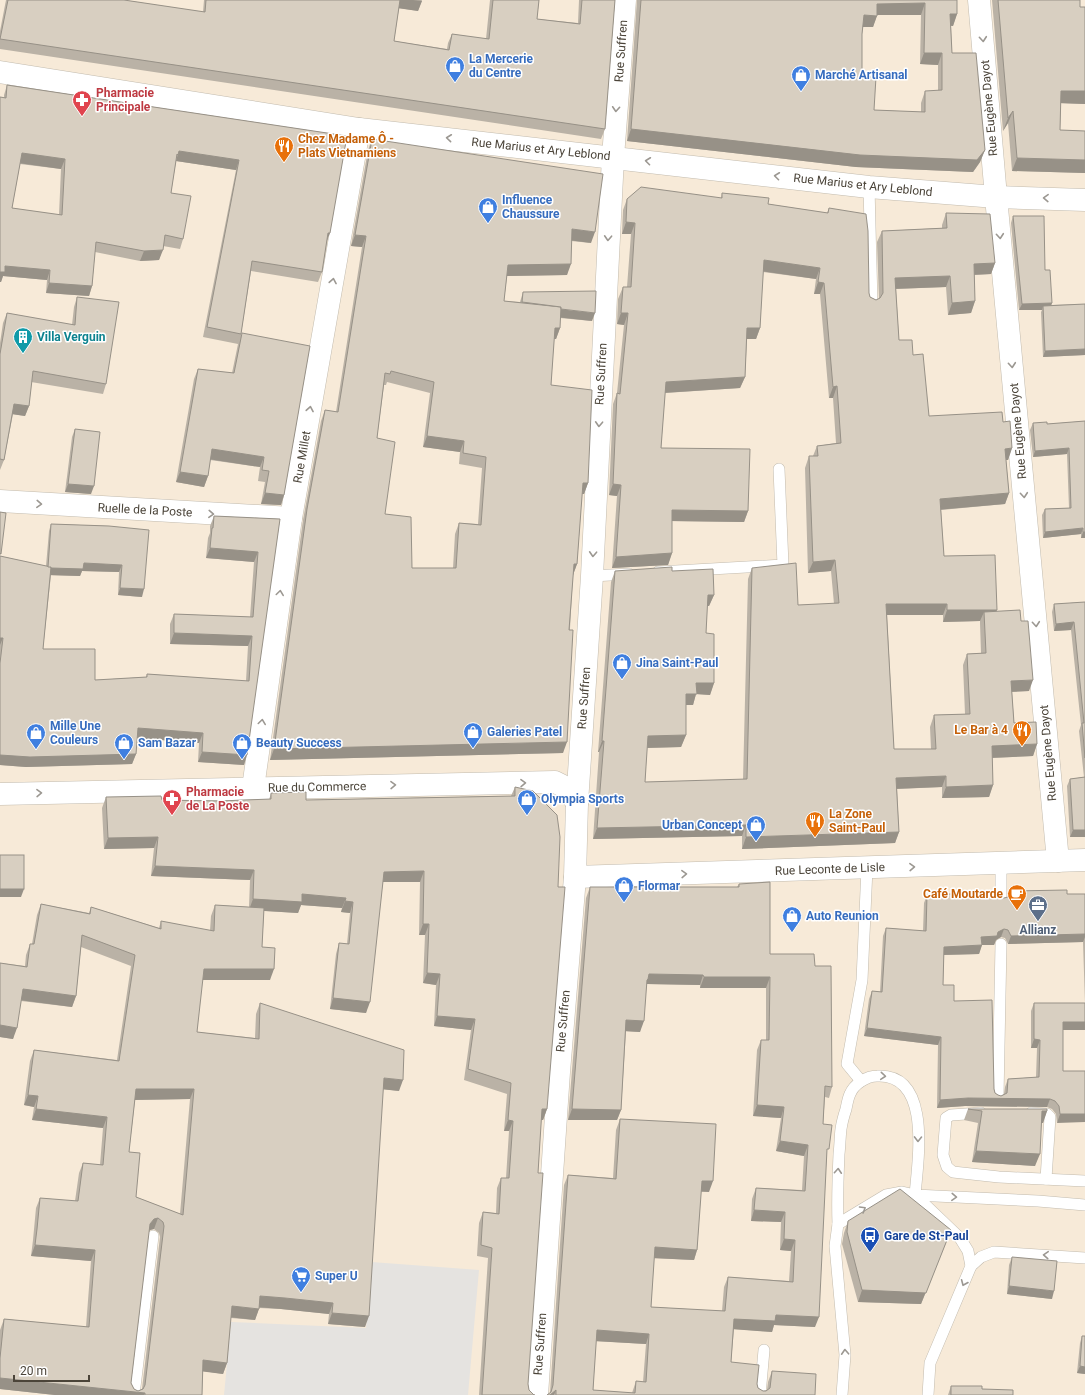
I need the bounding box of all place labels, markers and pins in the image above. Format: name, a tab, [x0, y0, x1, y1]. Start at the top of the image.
place label: La Mercerie du Centre	[469, 52, 533, 80]
shop icon: La Mercerie du Centre	[444, 55, 466, 83]
shop icon: Marché Artisanal	[790, 64, 812, 92]
place label: Marché Artisanal	[815, 68, 908, 82]
place label: Pharmacie Principale	[96, 86, 155, 114]
pharmacy icon: Pharmacie Principale	[71, 89, 93, 117]
place label: Chez Madame Ô - Plats Vietnamiens	[298, 131, 396, 160]
restaurant icon: Chez Madame Ô - Plats Vietnamiens	[273, 135, 295, 163]
place label: Influence Chaussure	[502, 193, 560, 221]
shop icon: Influence Chaussure	[477, 196, 499, 224]
building icon: Villa Verguin	[12, 326, 34, 354]
place label: Villa Verguin	[37, 330, 106, 344]
shop icon: Jina Saint-Paul	[611, 652, 633, 680]
place label: Jina Saint-Paul	[636, 656, 719, 670]
place label: Mille Une Couleurs	[50, 719, 101, 747]
restaurant icon: Le Bar à 4	[1011, 719, 1033, 747]
shop icon: Galeries Patel	[462, 721, 484, 749]
shop icon: Mille Une Couleurs	[25, 722, 47, 750]
place label: Le Bar à 4	[954, 723, 1008, 737]
place label: Galeries Patel	[487, 725, 562, 739]
shop icon: Sam Bazar	[113, 732, 135, 760]
shop icon: Beauty Success	[231, 732, 253, 760]
place label: Sam Bazar	[138, 736, 197, 750]
place label: Beauty Success	[256, 736, 342, 750]
place label: Pharmacie de La Poste	[186, 785, 250, 813]
pharmacy icon: Pharmacie de La Poste	[161, 788, 183, 816]
shop icon: Olympia Sports	[516, 788, 538, 816]
place label: Olympia Sports	[541, 792, 624, 806]
place label: La Zone Saint-Paul	[829, 807, 886, 835]
restaurant icon: La Zone Saint-Paul	[804, 810, 826, 838]
shop icon: Urban Concept	[745, 814, 767, 842]
place label: Urban Concept	[662, 818, 742, 832]
shop icon: Flormar	[613, 875, 635, 903]
place label: Flormar	[638, 879, 681, 893]
cafe icon: Café Moutarde	[1006, 883, 1028, 911]
place label: Café Moutarde	[923, 887, 1004, 901]
office icon: Allianz	[1027, 894, 1049, 922]
shop icon: Auto Reunion	[781, 905, 803, 933]
place label: Auto Reunion	[806, 909, 879, 923]
place label: Allianz	[1020, 923, 1056, 937]
bus stop icon: Gare de St-Paul	[859, 1225, 881, 1253]
place label: Gare de St-Paul	[884, 1229, 969, 1243]
supermarket icon: Super U	[290, 1265, 312, 1293]
place label: Super U	[315, 1269, 358, 1283]

